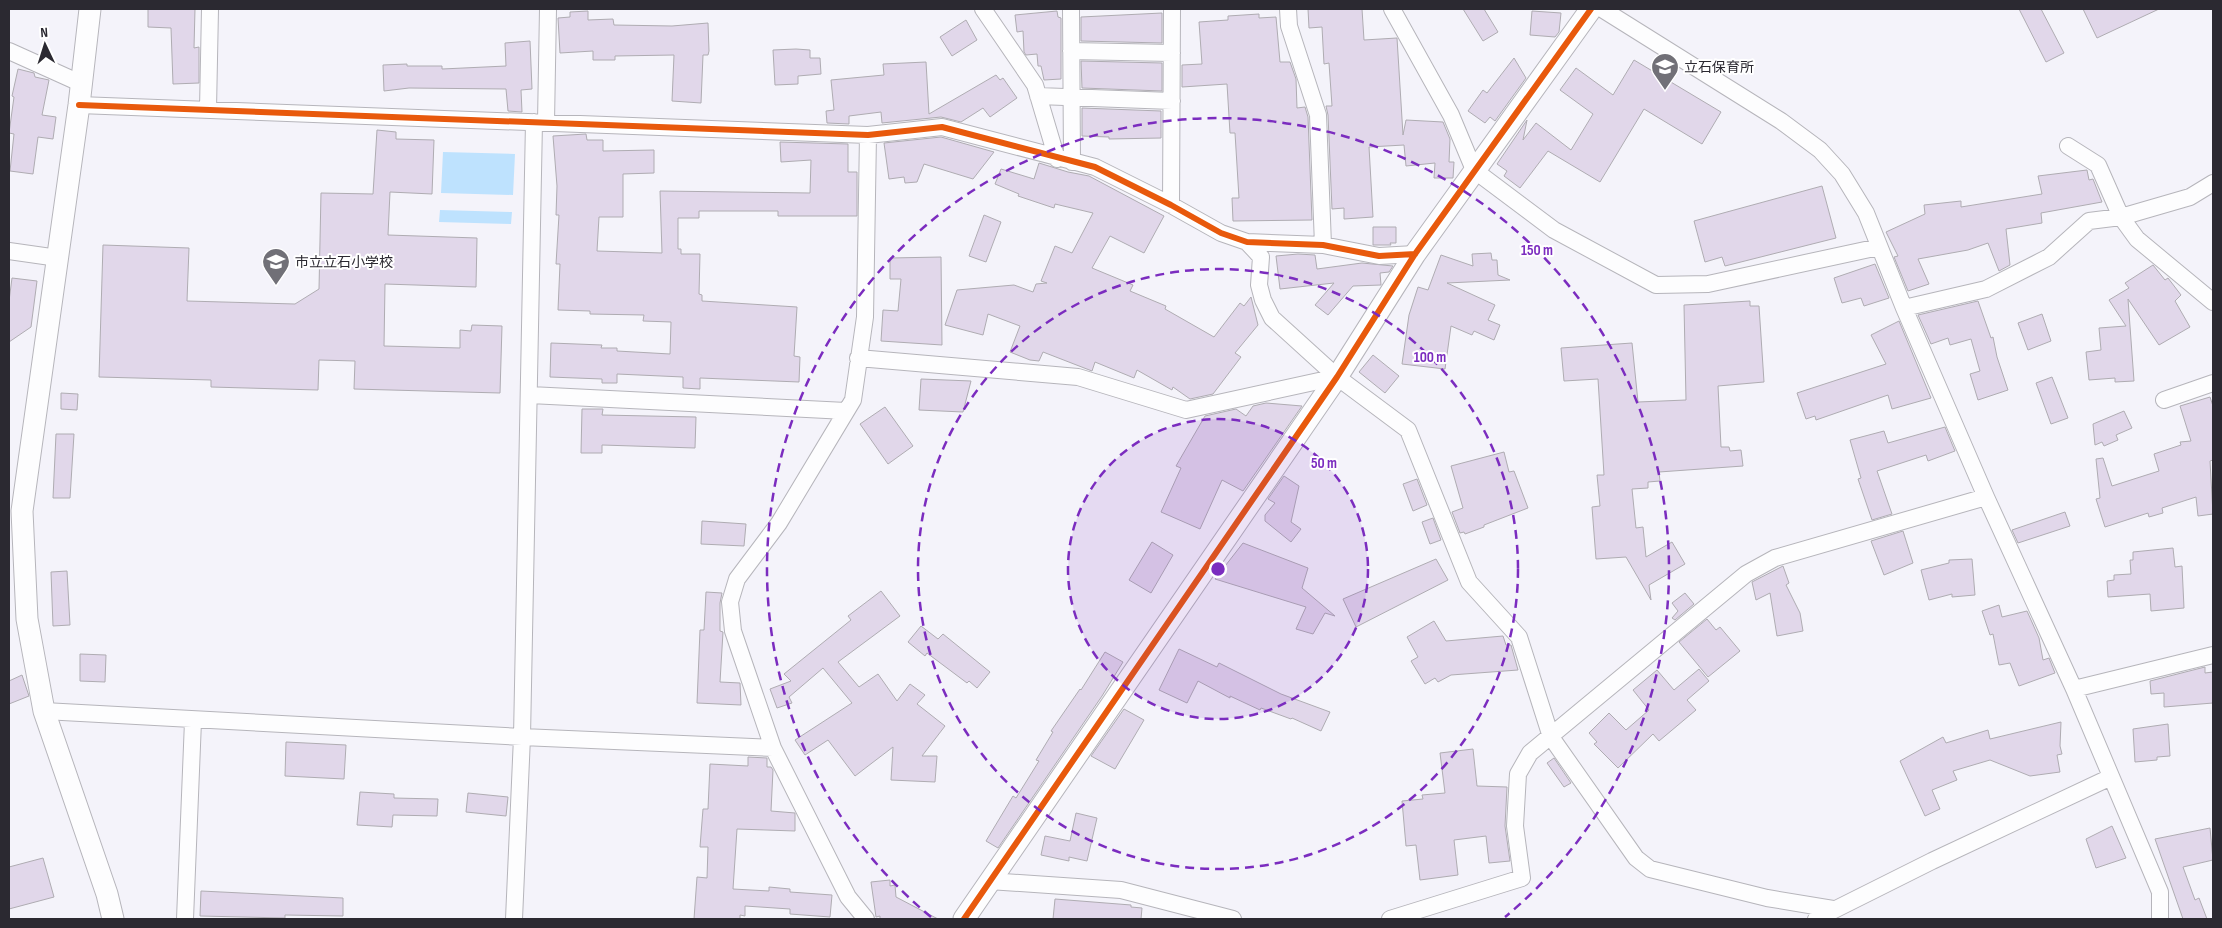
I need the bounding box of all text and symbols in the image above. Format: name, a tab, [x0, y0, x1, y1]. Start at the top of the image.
north arrow	[20, 20, 70, 70]
text: N	[40, 24, 48, 41]
school or university icon: 立石保育所	[1650, 52, 1680, 91]
place label: 立石保育所	[1684, 59, 1754, 76]
text: 150 m	[1521, 241, 1553, 260]
school or university icon: 市立立石小学校	[261, 247, 291, 286]
place label: 市立立石小学校	[295, 254, 393, 271]
text: 100 m	[1414, 348, 1446, 367]
text: 50 m	[1311, 454, 1337, 473]
centre of rings	[1209, 560, 1227, 578]

